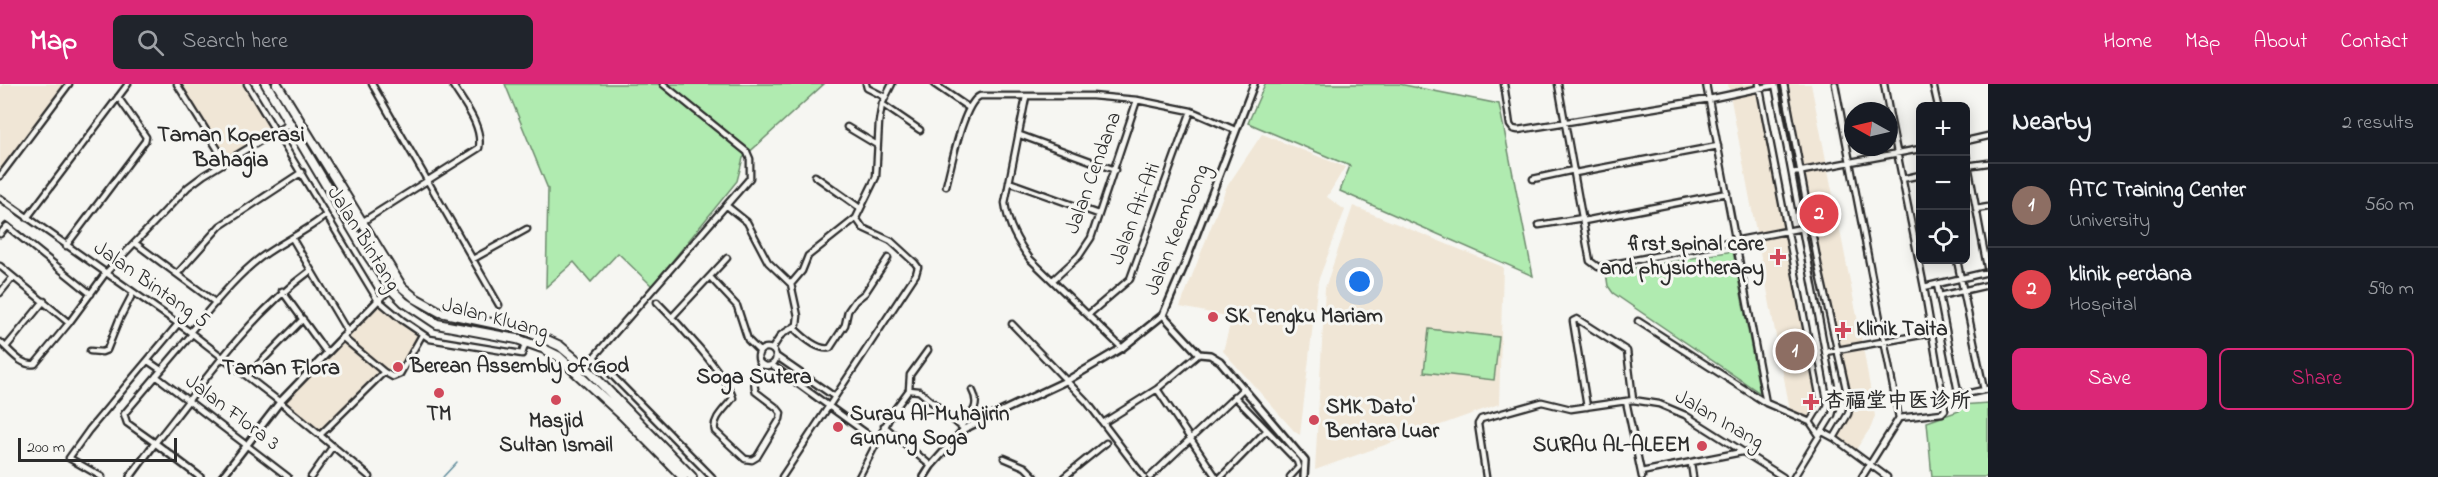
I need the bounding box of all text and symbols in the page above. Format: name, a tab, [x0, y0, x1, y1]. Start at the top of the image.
search box	[113, 15, 533, 69]
text: Map	[30, 22, 77, 63]
icon: search	[134, 26, 167, 59]
text: Search here	[182, 26, 288, 58]
text: Home	[2103, 27, 2152, 57]
text: Map	[2185, 27, 2220, 57]
text: About	[2253, 27, 2307, 57]
text: Contact	[2340, 27, 2408, 57]
north arrow	[1844, 102, 1898, 156]
map controls	[1916, 102, 1970, 264]
button: +	[1916, 102, 1970, 156]
text: Nearby	[2012, 104, 2091, 142]
street label: Jalan Cendana	[1058, 108, 1130, 238]
text: 2 results	[2342, 109, 2414, 138]
district label: Taman Koperasi Bahagia	[157, 120, 305, 178]
button: −	[1916, 156, 1970, 210]
street label: Jalan Ati-Ati	[1103, 158, 1169, 270]
street label: Jalan Keembong	[1138, 160, 1220, 301]
text: ATC Training Center	[2069, 175, 2246, 207]
street label: Jalan Bintang	[317, 181, 407, 298]
text: 1	[2028, 191, 2035, 220]
text: 560 m	[2365, 191, 2414, 220]
pin: 2	[1800, 192, 1838, 236]
text: University	[2069, 207, 2150, 236]
button: locate	[1916, 210, 1970, 264]
place label: first spinal care and physiotherapy	[1600, 230, 1765, 286]
street label: Jalan Bintang 5	[86, 234, 215, 338]
marker: first spinal care and physiotherapy	[1769, 248, 1787, 266]
text: klinik perdana	[2069, 259, 2192, 291]
your location	[1345, 267, 1374, 296]
text: 2	[2027, 275, 2036, 304]
text: 590 m	[2367, 275, 2414, 304]
street label: Jalan Kluang	[438, 290, 551, 350]
text: Hospital	[2069, 291, 2137, 320]
place label: SK Tengku Mariam	[1225, 302, 1383, 334]
marker: SK Tengku Mariam	[1206, 310, 1220, 324]
place label: Klinik Taita	[1856, 315, 1948, 345]
marker: Klinik Taita	[1834, 321, 1852, 339]
pin: 1	[1776, 328, 1814, 374]
button: Save	[2012, 348, 2207, 410]
button: Share	[2219, 348, 2414, 410]
place label: Berean Assembly of God	[409, 352, 629, 384]
district label: Taman Flora	[222, 353, 340, 385]
marker: Berean Assembly of God	[391, 360, 405, 374]
district label: Soga Sutera	[696, 362, 812, 395]
street label: Jalan Flora 3	[178, 367, 286, 459]
street label: Jalan Inang	[1668, 382, 1769, 459]
marker: TM	[432, 386, 446, 400]
place label: 杏福堂中医诊所	[1824, 387, 1971, 417]
marker: Masjid Sultan Ismail	[549, 393, 563, 407]
place label: SMK Dato' Bentara Luar	[1325, 393, 1439, 447]
marker: 杏福堂中医诊所	[1802, 393, 1820, 411]
place label: TM	[427, 400, 451, 430]
place label: Surau Al-Muhajirin Gunung Soga	[850, 400, 1009, 456]
place label: Masjid Sultan Ismail	[499, 407, 613, 461]
marker: SMK Dato' Bentara Luar	[1307, 413, 1321, 427]
marker: Surau Al-Muhajirin Gunung Soga	[831, 420, 845, 434]
place label: SURAU AL-ALEEM	[1533, 431, 1690, 461]
scale bar	[18, 435, 177, 462]
text: 200 m	[27, 436, 65, 460]
marker: SURAU AL-ALEEM	[1695, 439, 1709, 453]

